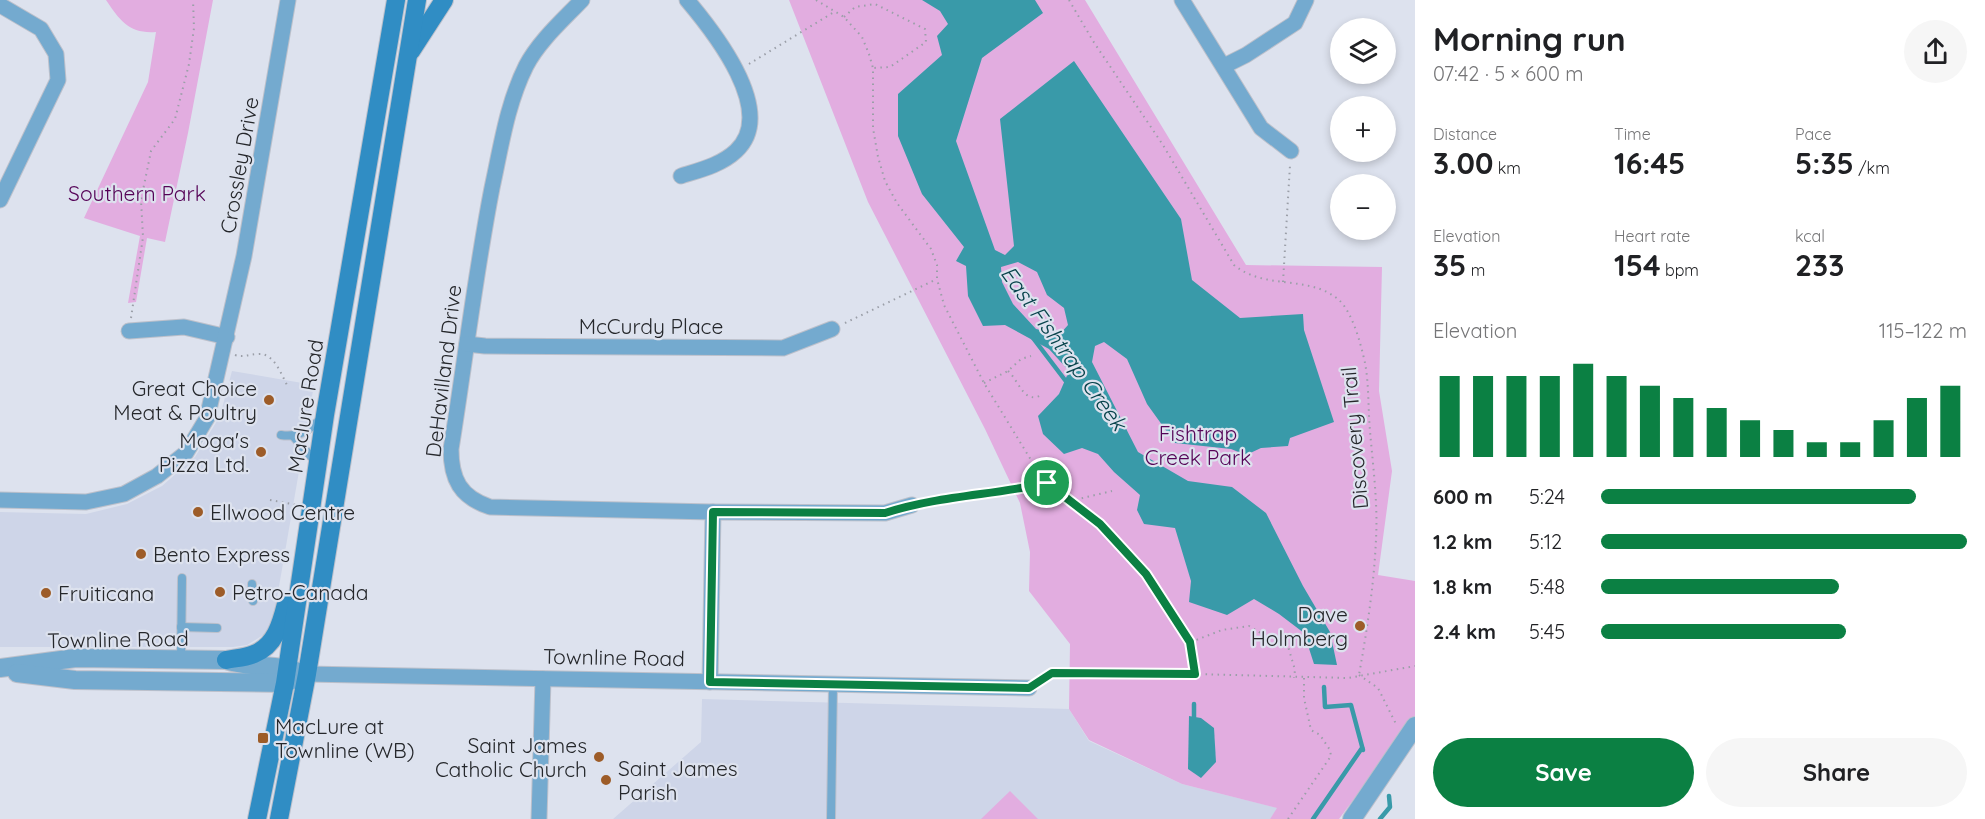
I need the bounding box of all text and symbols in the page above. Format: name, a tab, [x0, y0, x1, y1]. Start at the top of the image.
map controls	[1330, 18, 1396, 240]
button: layers	[1330, 18, 1396, 84]
text: Morning run	[1433, 18, 1626, 59]
button: share	[1904, 20, 1967, 83]
text: 07:42 · 5 × 600 m	[1433, 61, 1584, 86]
street label: Crossley Drive	[214, 95, 264, 235]
button: +	[1330, 96, 1396, 162]
text: Distance	[1433, 124, 1497, 144]
text: Time	[1614, 124, 1651, 144]
text: Pace	[1795, 124, 1831, 144]
text: 3.00	[1433, 144, 1493, 182]
text: 16:45	[1614, 144, 1685, 182]
text: 5:35	[1795, 144, 1854, 182]
text: km	[1493, 158, 1521, 178]
text: /km	[1854, 158, 1890, 178]
button: −	[1330, 174, 1396, 240]
park label: Southern Park	[68, 180, 206, 206]
text: Elevation	[1433, 226, 1500, 246]
text: Heart rate	[1614, 226, 1690, 246]
text: kcal	[1795, 226, 1825, 246]
text: 35	[1433, 246, 1466, 284]
text: 154	[1614, 246, 1661, 284]
text: 233	[1795, 246, 1844, 284]
water label: East Fishtrap Creek	[995, 260, 1135, 438]
text: m	[1466, 260, 1485, 280]
text: bpm	[1661, 260, 1699, 280]
street label: DeHavilland Drive	[420, 283, 466, 459]
street label: McCurdy Place	[579, 313, 723, 339]
text: Elevation	[1433, 318, 1517, 343]
text: 115–122 m	[1879, 318, 1967, 343]
street label: Maclure Road	[282, 337, 328, 475]
street label: Discovery Trail	[1335, 366, 1373, 510]
place label: Great Choice Meat & Poultry	[113, 375, 257, 425]
marker: Great Choice Meat & Poultry	[262, 393, 276, 407]
park label: Fishtrap Creek Park	[1145, 420, 1251, 470]
place label: Moga's Pizza Ltd.	[159, 427, 249, 477]
marker: Moga's Pizza Ltd.	[254, 445, 268, 459]
pin	[1021, 457, 1072, 508]
icon: arrive	[1030, 466, 1063, 499]
text: 600 m	[1433, 484, 1493, 509]
text: 5:24	[1529, 484, 1565, 509]
place label: Ellwood Centre	[210, 499, 355, 525]
marker: Ellwood Centre	[191, 505, 205, 519]
text: 1.2 km	[1433, 529, 1493, 554]
text: 5:12	[1529, 529, 1562, 554]
place label: Bento Express	[153, 541, 290, 567]
marker: Bento Express	[134, 547, 148, 561]
text: 1.8 km	[1433, 574, 1492, 599]
text: 5:48	[1529, 574, 1565, 599]
place label: Petro-Canada	[232, 579, 369, 605]
place label: Fruiticana	[58, 580, 154, 606]
marker: Petro-Canada	[213, 585, 227, 599]
marker: Fruiticana	[39, 586, 53, 600]
place label: Dave Holmberg	[1251, 601, 1348, 651]
marker: Dave Holmberg	[1353, 619, 1367, 633]
text: 2.4 km	[1433, 619, 1496, 644]
text: 5:45	[1529, 619, 1565, 644]
street label: Townline Road	[47, 625, 189, 653]
street label: Townline Road	[543, 643, 685, 671]
place label: MacLure at Townline (WB)	[275, 713, 415, 763]
marker: MacLure at Townline (WB)	[256, 731, 270, 745]
place label: Saint James Catholic Church	[435, 732, 587, 782]
button: Save	[1433, 738, 1694, 807]
button: Share	[1706, 738, 1967, 807]
marker: Saint James Catholic Church	[592, 750, 606, 764]
place label: Saint James Parish	[618, 755, 738, 805]
marker: Saint James Parish	[599, 773, 613, 787]

